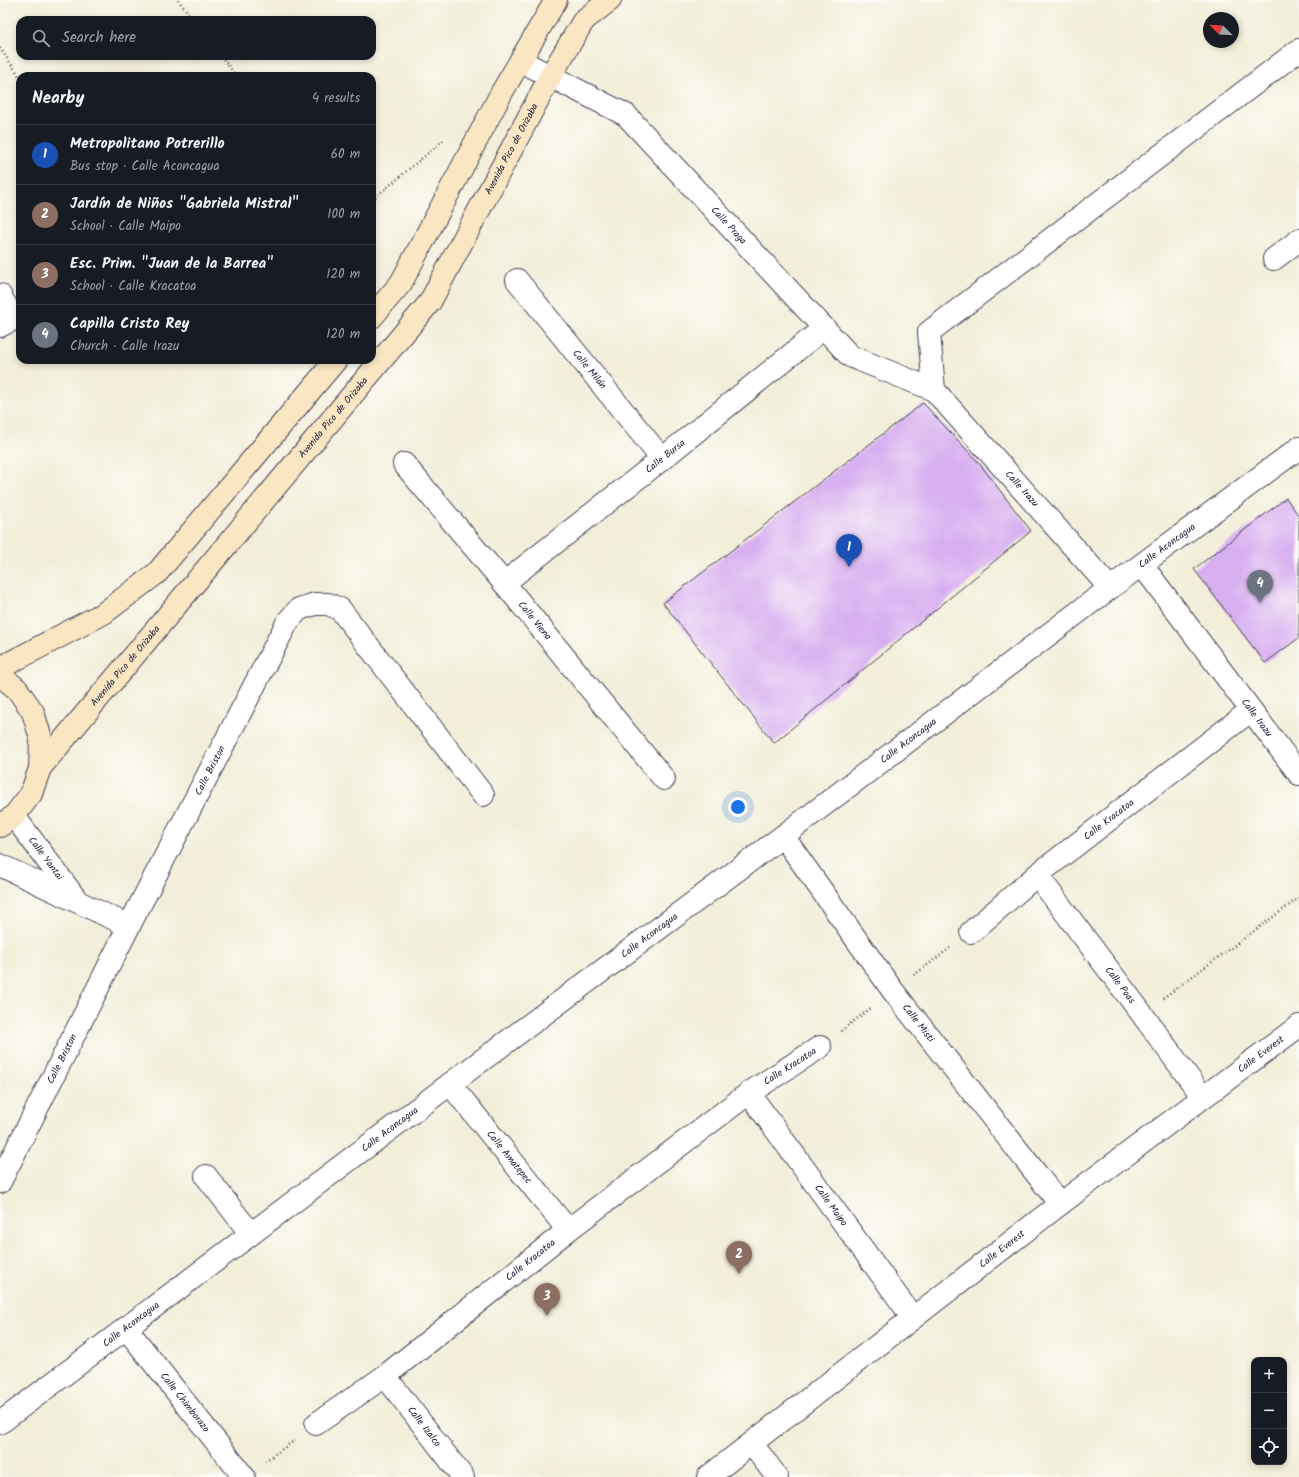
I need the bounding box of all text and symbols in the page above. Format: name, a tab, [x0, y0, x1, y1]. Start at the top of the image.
north arrow	[1203, 12, 1239, 48]
search box	[16, 16, 376, 60]
text: Search here	[62, 26, 136, 50]
icon: search	[30, 27, 52, 49]
text: Nearby	[32, 85, 84, 112]
text: 4 results	[312, 88, 360, 109]
street label: Avenida Pico de Orizaba	[481, 100, 543, 198]
text: Metropolitano Potrerillo	[70, 132, 225, 156]
text: 1	[43, 144, 47, 165]
text: 60 m	[331, 144, 360, 165]
text: Bus stop · Calle Aconcagua	[70, 156, 220, 177]
text: Jardín de Niños "Gabriela Mistral"	[70, 192, 299, 216]
street label: Calle Praga	[707, 203, 751, 248]
text: 2	[41, 204, 49, 225]
text: 100 m	[327, 204, 360, 225]
text: School · Calle Maipo	[70, 216, 181, 237]
text: Esc. Prim. "Juan de la Barrea"	[70, 252, 273, 276]
text: 3	[41, 264, 49, 285]
text: 120 m	[326, 264, 360, 285]
text: School · Calle Kracatoa	[70, 276, 196, 297]
text: Capilla Cristo Rey	[70, 312, 189, 336]
text: 4	[41, 324, 49, 345]
text: 120 m	[326, 324, 360, 345]
text: Church · Calle Irazu	[70, 336, 179, 357]
street label: Calle Milán	[568, 346, 610, 393]
street label: Avenida Pico de Orizaba	[295, 373, 372, 462]
street label: Calle Bursa	[642, 435, 689, 477]
street label: Calle Irazu	[1001, 467, 1043, 511]
street label: Calle Aconcagua	[1135, 519, 1199, 572]
pin: 1	[836, 534, 862, 567]
pin: 4	[1247, 570, 1273, 603]
street label: Calle Viena	[514, 598, 556, 644]
street label: Avenida Pico de Orizaba	[87, 622, 164, 710]
street label: Calle Irazu	[1237, 695, 1277, 740]
street label: Calle Aconcagua	[876, 714, 941, 768]
street label: Calle Briston	[190, 743, 230, 798]
street label: Calle Kracatoa	[1080, 795, 1138, 844]
your location	[728, 797, 748, 817]
street label: Calle Yantai	[24, 833, 68, 884]
street label: Calle Aconcagua	[617, 909, 682, 962]
street label: Calle Poas	[1101, 963, 1140, 1008]
street label: Calle Misti	[898, 1001, 939, 1046]
street label: Calle Briston	[43, 1031, 81, 1087]
street label: Calle Everest	[1234, 1032, 1288, 1077]
street label: Calle Kracatoa	[760, 1043, 820, 1090]
street label: Calle Aconcagua	[358, 1102, 422, 1156]
street label: Calle Amatepec	[482, 1127, 536, 1188]
street label: Calle Maipo	[810, 1181, 852, 1230]
street label: Calle Everest	[975, 1226, 1029, 1272]
street label: Calle Kracatoa	[502, 1235, 559, 1285]
pin: 2	[726, 1241, 752, 1274]
pin: 3	[534, 1283, 560, 1316]
street label: Calle Aconcagua	[99, 1297, 163, 1351]
map controls	[1251, 1357, 1287, 1465]
button: +	[1251, 1357, 1287, 1393]
street label: Calle Chimborazo	[156, 1369, 214, 1436]
button: −	[1251, 1393, 1287, 1429]
street label: Calle Izalco	[403, 1403, 445, 1451]
button: locate	[1251, 1429, 1287, 1465]

